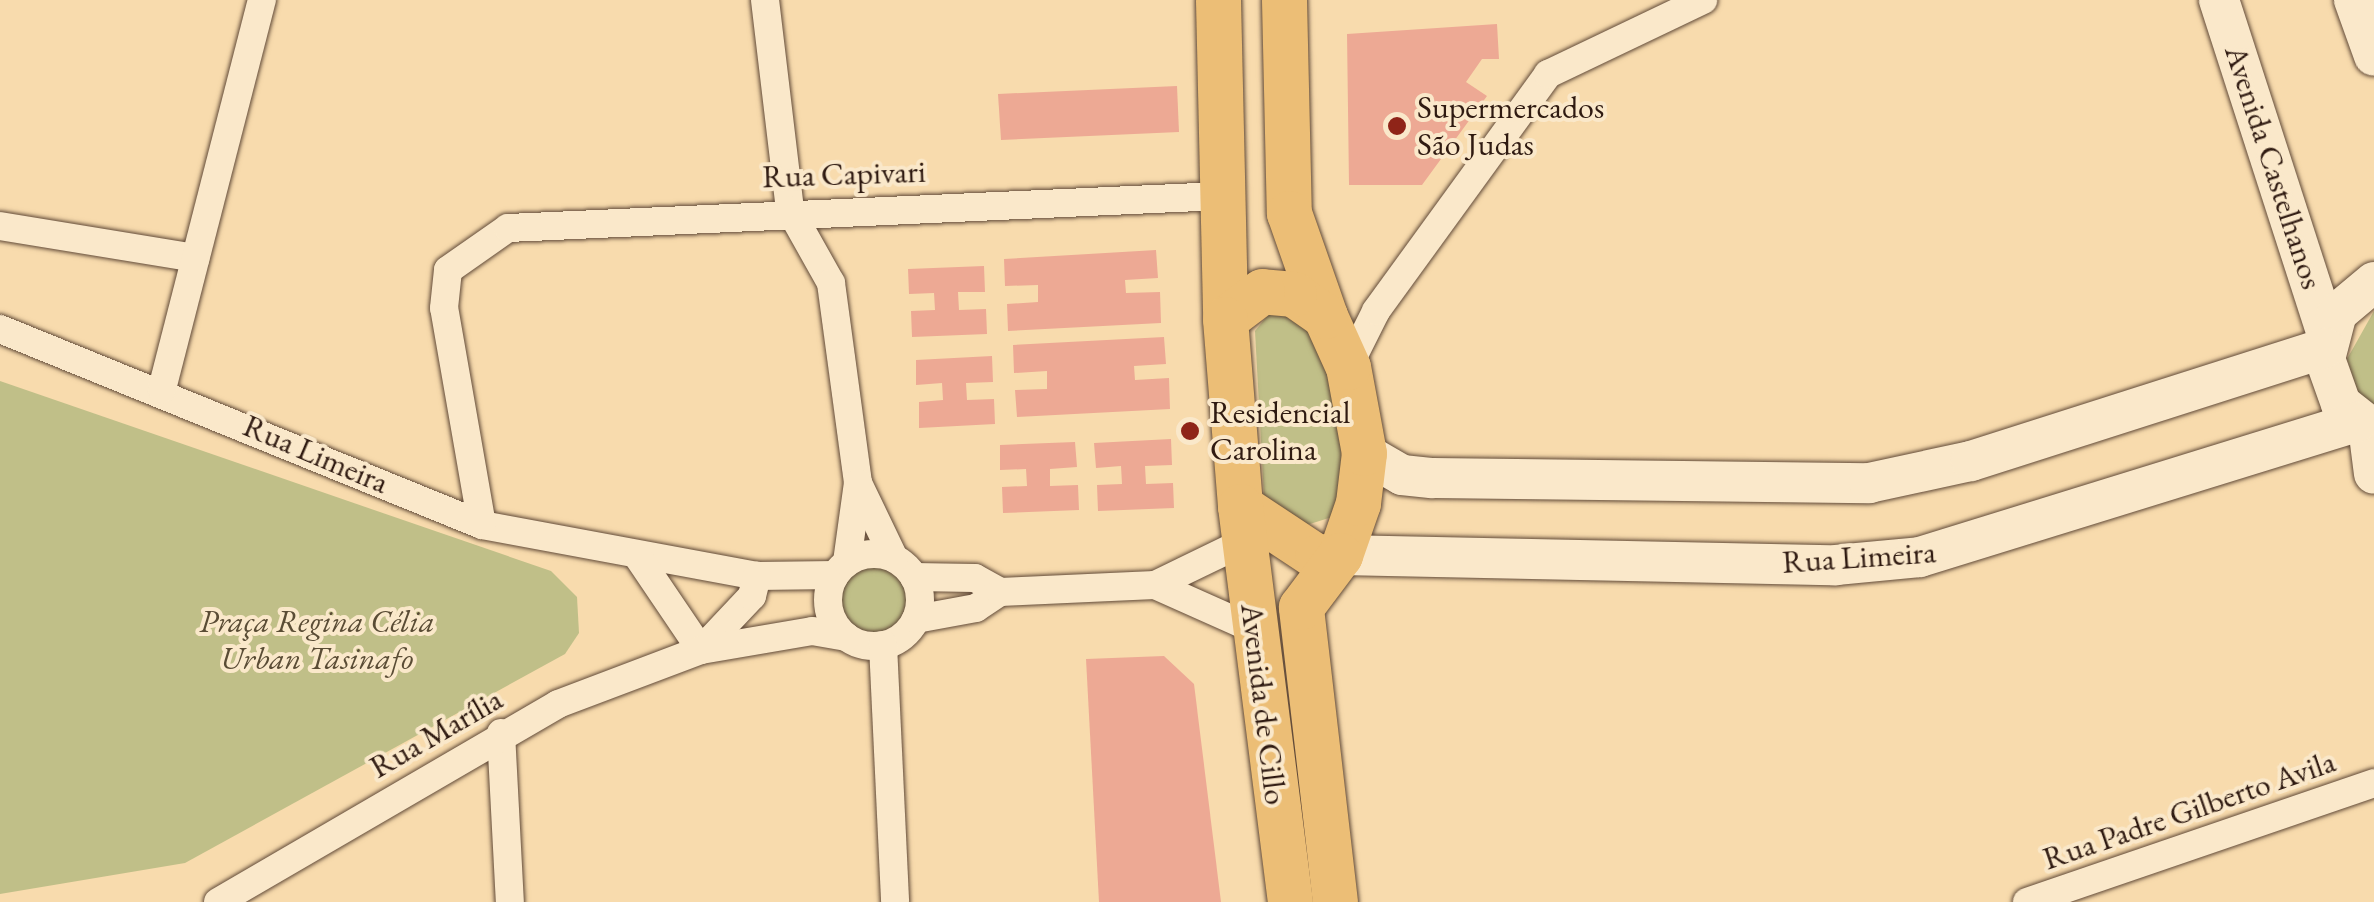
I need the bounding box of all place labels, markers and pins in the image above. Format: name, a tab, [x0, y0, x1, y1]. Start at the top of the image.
place label: Supermercados São Judas	[1417, 89, 1604, 164]
marker: Supermercados São Judas	[1386, 115, 1408, 137]
place label: Residencial Carolina	[1210, 394, 1350, 469]
marker: Residencial Carolina	[1179, 420, 1201, 442]

